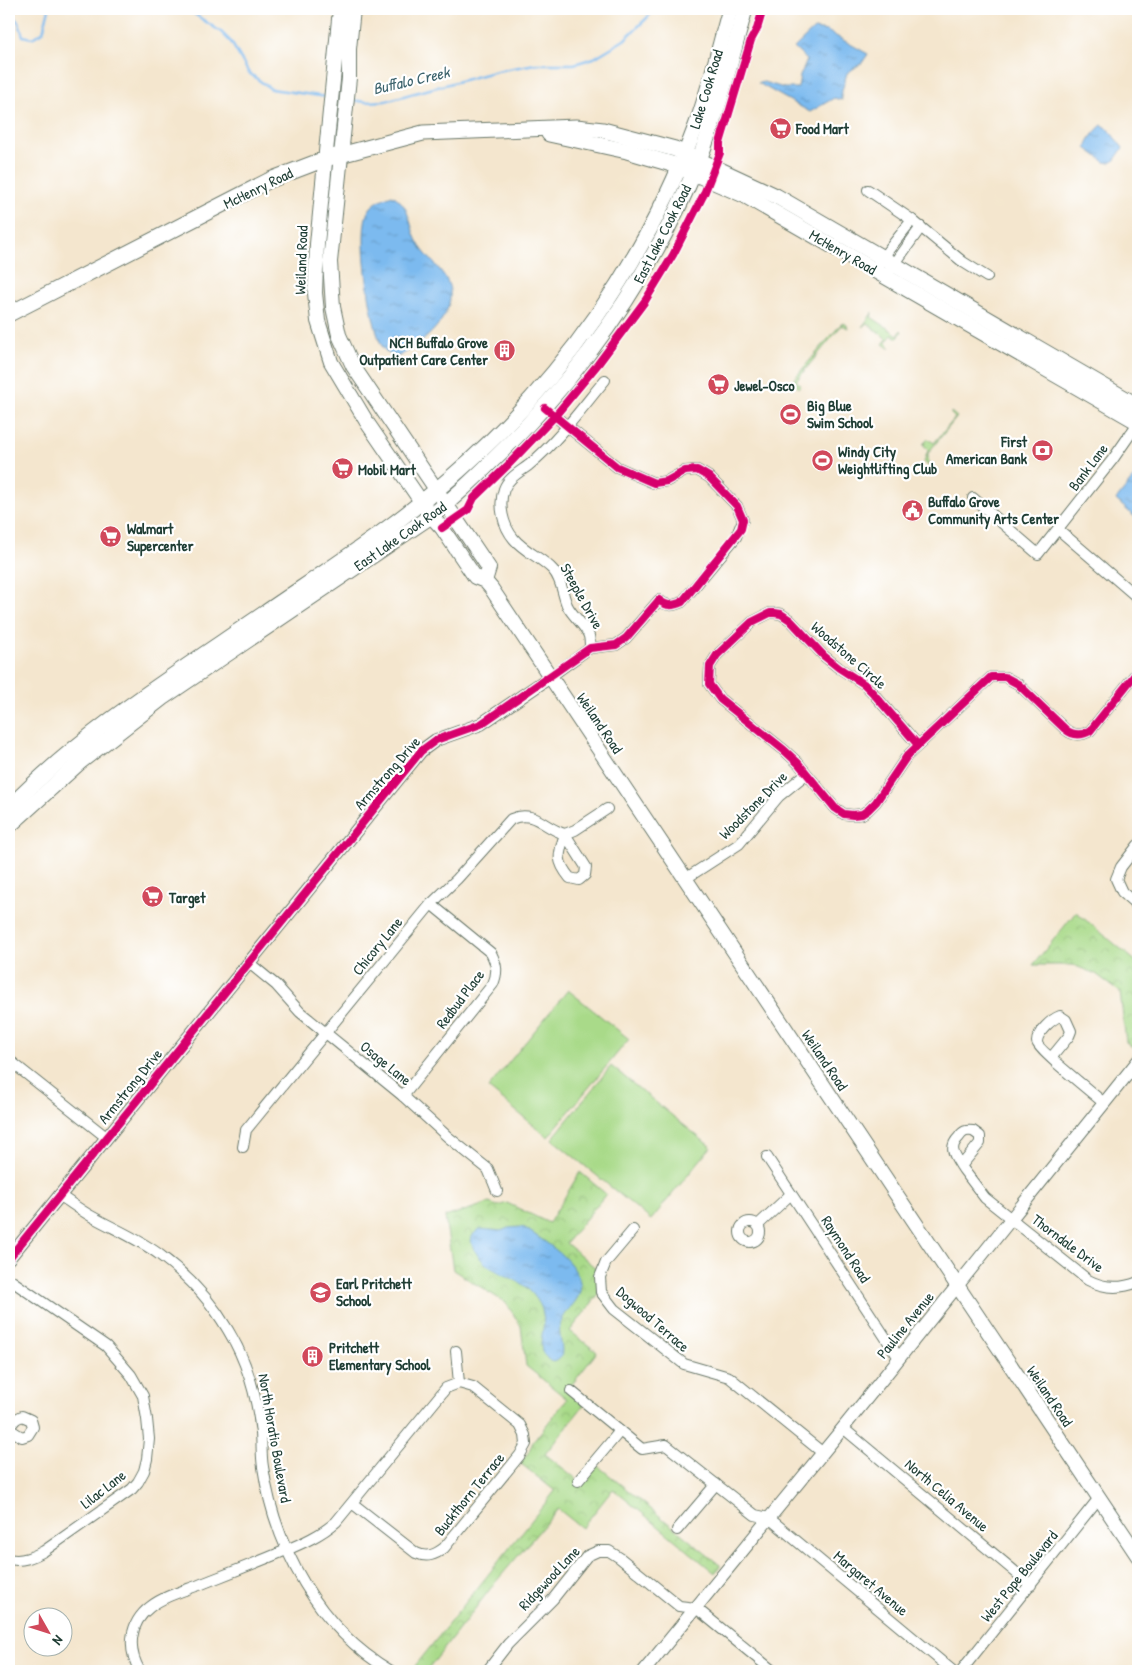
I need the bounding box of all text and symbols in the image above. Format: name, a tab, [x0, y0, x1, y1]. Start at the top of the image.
street label: Lake Cook Road	[684, 47, 728, 131]
water label: Buffalo Creek	[371, 60, 453, 99]
supermarket icon: Food Mart	[768, 116, 792, 140]
place label: Food Mart	[795, 118, 850, 139]
street label: McHenry Road	[220, 162, 296, 214]
street label: East Lake Cook Road	[628, 181, 696, 287]
street label: McHenry Road	[805, 224, 881, 280]
street label: Weiland Road	[289, 225, 313, 295]
place label: NCH Buffalo Grove Outpatient Care Center	[359, 332, 488, 371]
building icon: NCH Buffalo Grove Outpatient Care Center	[492, 339, 516, 363]
supermarket icon: Jewel-Osco	[706, 373, 730, 397]
place label: Jewel-Osco	[734, 375, 794, 396]
place label: Big Blue Swim School	[807, 395, 874, 433]
sports icon: Big Blue Swim School	[779, 402, 803, 426]
place label: First American Bank	[946, 431, 1028, 469]
bank icon: First American Bank	[1031, 438, 1055, 462]
street label: Bank Lane	[1063, 439, 1113, 495]
place label: Windy City Weightlifting Club	[838, 441, 937, 480]
sports icon: Windy City Weightlifting Club	[810, 448, 834, 472]
supermarket icon: Mobil Mart	[330, 457, 354, 481]
place label: Mobil Mart	[358, 459, 417, 480]
place label: Buffalo Grove Community Arts Center	[928, 491, 1059, 530]
street label: East Lake Cook Road	[350, 496, 451, 576]
public building icon: Buffalo Grove Community Arts Center	[900, 498, 924, 522]
place label: Walmart Supercenter	[127, 518, 194, 557]
supermarket icon: Walmart Supercenter	[99, 525, 123, 549]
street label: Steeple Drive	[555, 559, 609, 633]
street label: Woodstone Circle	[807, 616, 891, 694]
street label: Weiland Road	[572, 688, 628, 758]
street label: Armstrong Drive	[349, 732, 425, 814]
street label: Woodstone Drive	[714, 766, 792, 844]
supermarket icon: Target	[141, 885, 165, 909]
place label: Target	[168, 887, 206, 909]
street label: Chicory Lane	[347, 912, 407, 980]
street label: Redbud Place	[431, 965, 489, 1033]
street label: Weiland Road	[797, 1025, 853, 1095]
street label: Osage Lane	[356, 1036, 416, 1090]
street label: Armstrong Drive	[93, 1044, 167, 1128]
street label: Thorndale Drive	[1028, 1209, 1108, 1277]
street label: Raymond Road	[817, 1211, 876, 1287]
place label: Earl Pritchett School	[336, 1273, 412, 1311]
school or university icon: Earl Pritchett School	[308, 1280, 332, 1304]
street label: Dogwood Terrace	[612, 1281, 694, 1357]
street label: Pauline Avenue	[871, 1287, 939, 1363]
place label: Pritchett Elementary School	[329, 1337, 431, 1376]
building icon: Pritchett Elementary School	[301, 1344, 325, 1368]
street label: Weiland Road	[1022, 1361, 1078, 1431]
street label: North Horatio Boulevard	[253, 1372, 297, 1504]
street label: Buckthorn Terrace	[429, 1448, 509, 1540]
street label: North Celia Avenue	[901, 1454, 993, 1536]
street label: Lilac Lane	[76, 1465, 130, 1513]
street label: West Pope Boulevard	[976, 1526, 1062, 1626]
street label: Ridgewood Lane	[514, 1541, 584, 1615]
street label: Margaret Avenue	[829, 1546, 913, 1620]
north arrow	[22, 1608, 72, 1658]
text: N	[48, 1632, 68, 1650]

